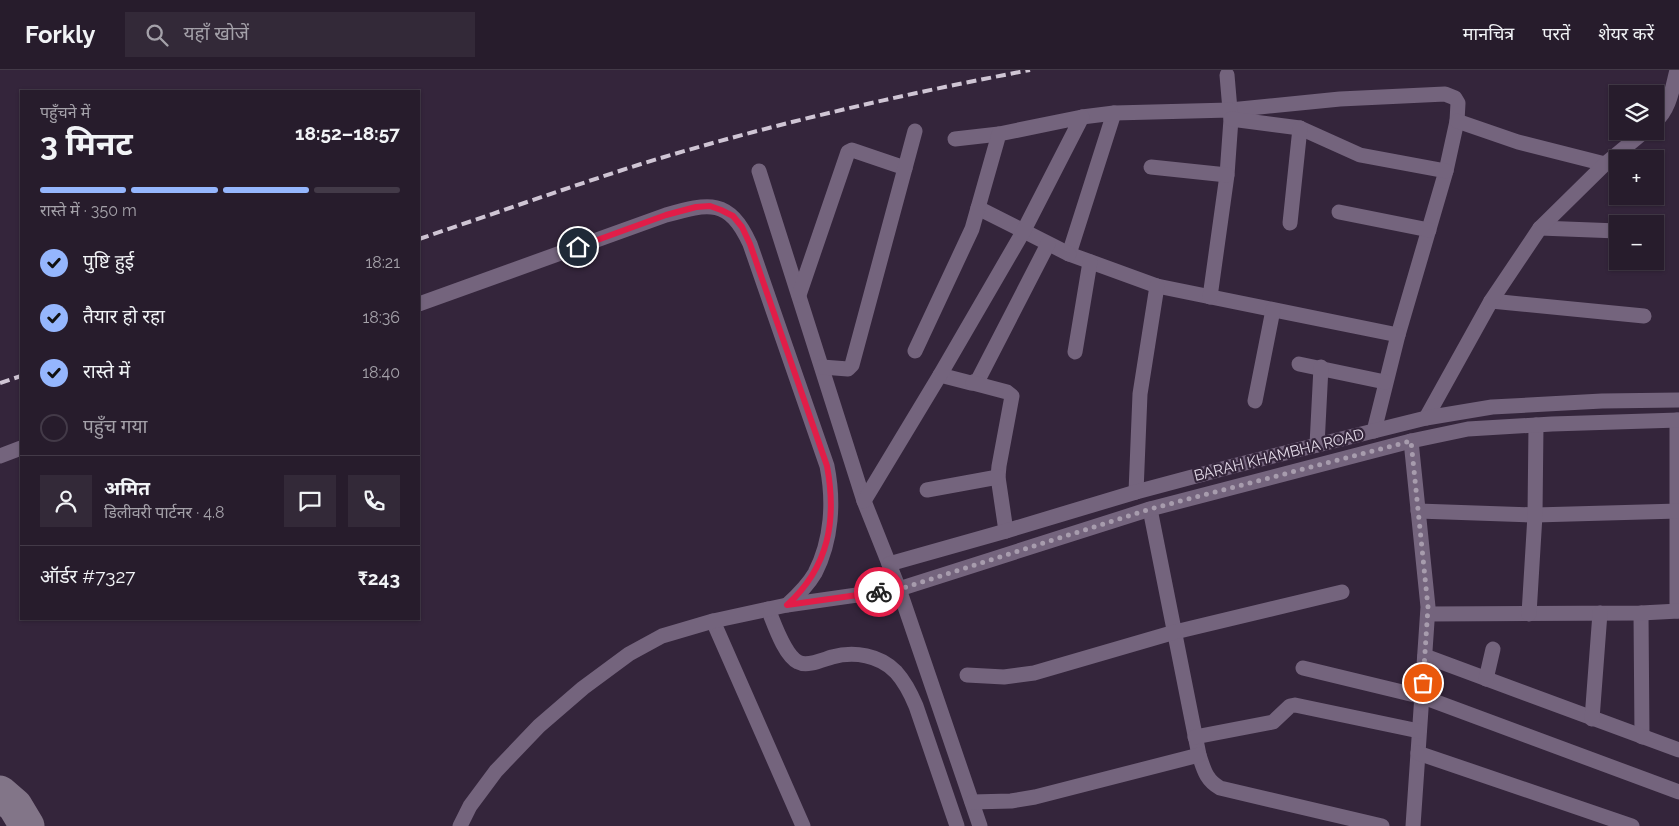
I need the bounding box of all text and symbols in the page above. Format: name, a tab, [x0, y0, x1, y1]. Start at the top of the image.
search box	[125, 12, 475, 57]
text: Forkly	[25, 20, 95, 49]
icon: search	[143, 21, 171, 49]
text: यहाँ खोजें	[183, 22, 249, 44]
text: मानचित्र	[1463, 23, 1514, 44]
text: परतें	[1542, 23, 1570, 44]
text: शेयर करें	[1598, 23, 1654, 44]
map controls	[1609, 85, 1664, 270]
button: layers	[1609, 85, 1664, 140]
text: पहुँचने में	[40, 103, 90, 122]
text: 18:52–18:57	[295, 122, 400, 144]
text: 3 मिनट	[40, 125, 133, 162]
button: +	[1609, 150, 1664, 205]
text: रास्ते में · 350 m	[40, 201, 137, 220]
button: −	[1609, 215, 1664, 270]
pin	[557, 226, 599, 268]
icon: home	[564, 233, 592, 261]
icon: check	[40, 249, 68, 277]
text: पुष्टि हुई	[83, 250, 134, 272]
text: 18:21	[365, 253, 400, 272]
icon: check	[40, 304, 68, 332]
text: तैयार हो रहा	[83, 305, 165, 327]
text: 18:36	[362, 308, 400, 327]
icon: check	[40, 359, 68, 387]
text: रास्ते में	[83, 360, 130, 382]
text: 18:40	[362, 363, 400, 382]
text: पहुँच गया	[83, 415, 147, 437]
street label: BARAH KHAMBHA ROAD	[1192, 425, 1366, 485]
button: person	[40, 475, 92, 527]
button: chat	[284, 475, 336, 527]
button: phone	[348, 475, 400, 527]
text: अमित	[104, 477, 150, 499]
text: डिलीवरी पार्टनर · 4.8	[104, 503, 225, 522]
text: ऑर्डर #7327	[40, 565, 136, 587]
text: ₹243	[358, 567, 400, 589]
courier	[854, 567, 904, 617]
icon: bike	[865, 578, 893, 606]
pin	[1402, 662, 1444, 704]
icon: bag	[1409, 669, 1437, 697]

